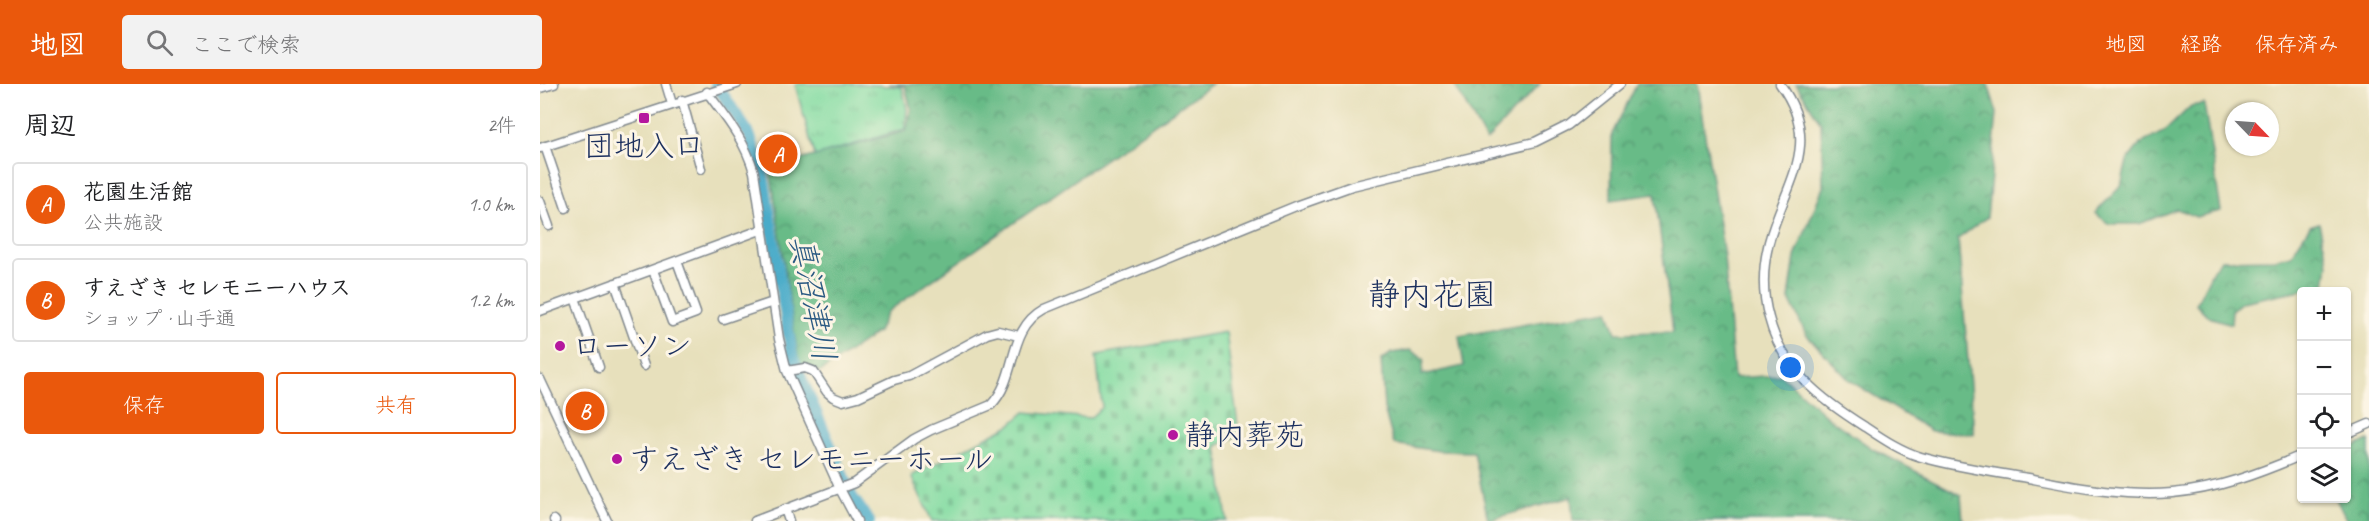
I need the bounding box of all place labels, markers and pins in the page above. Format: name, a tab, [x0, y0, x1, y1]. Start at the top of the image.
marker: 団地入口	[637, 111, 651, 125]
place label: 団地入口	[584, 127, 704, 165]
pin: A	[758, 132, 798, 176]
place label: ローソン	[572, 327, 692, 365]
marker: ローソン	[553, 339, 567, 353]
pin: B	[566, 388, 604, 434]
place label: 静内葬苑	[1185, 416, 1305, 454]
marker: 静内葬苑	[1166, 428, 1180, 442]
place label: すえざき セレモニーホール	[629, 440, 994, 478]
marker: すえざき セレモニーホール	[610, 452, 624, 466]

